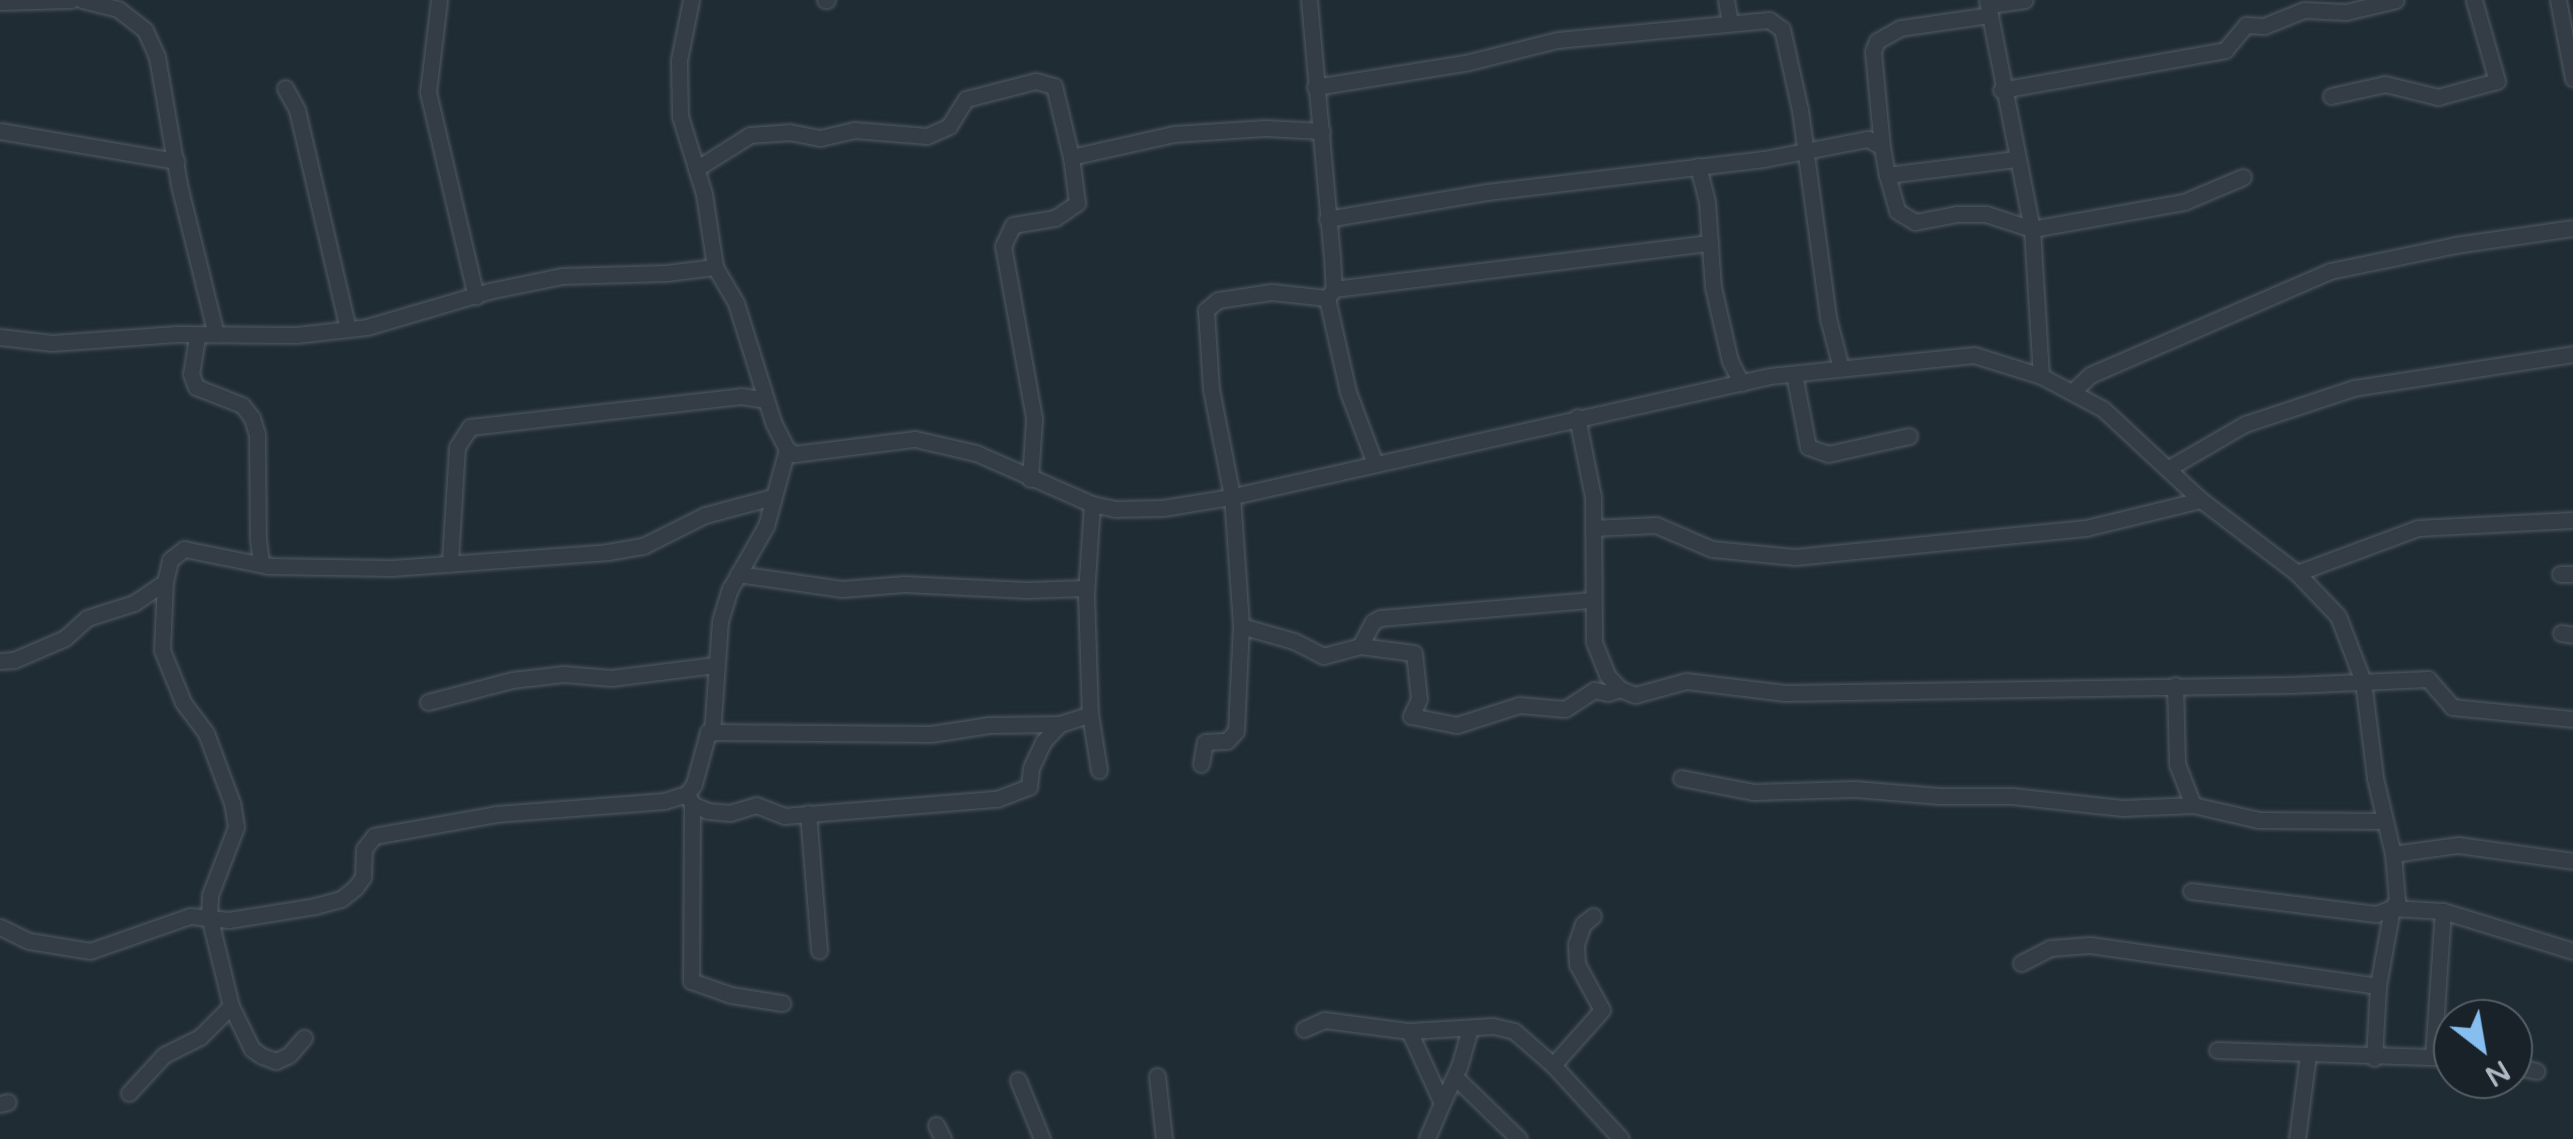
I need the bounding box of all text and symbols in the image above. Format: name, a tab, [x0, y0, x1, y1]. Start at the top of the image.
north arrow	[2433, 999, 2533, 1099]
text: N	[2479, 1053, 2516, 1093]

